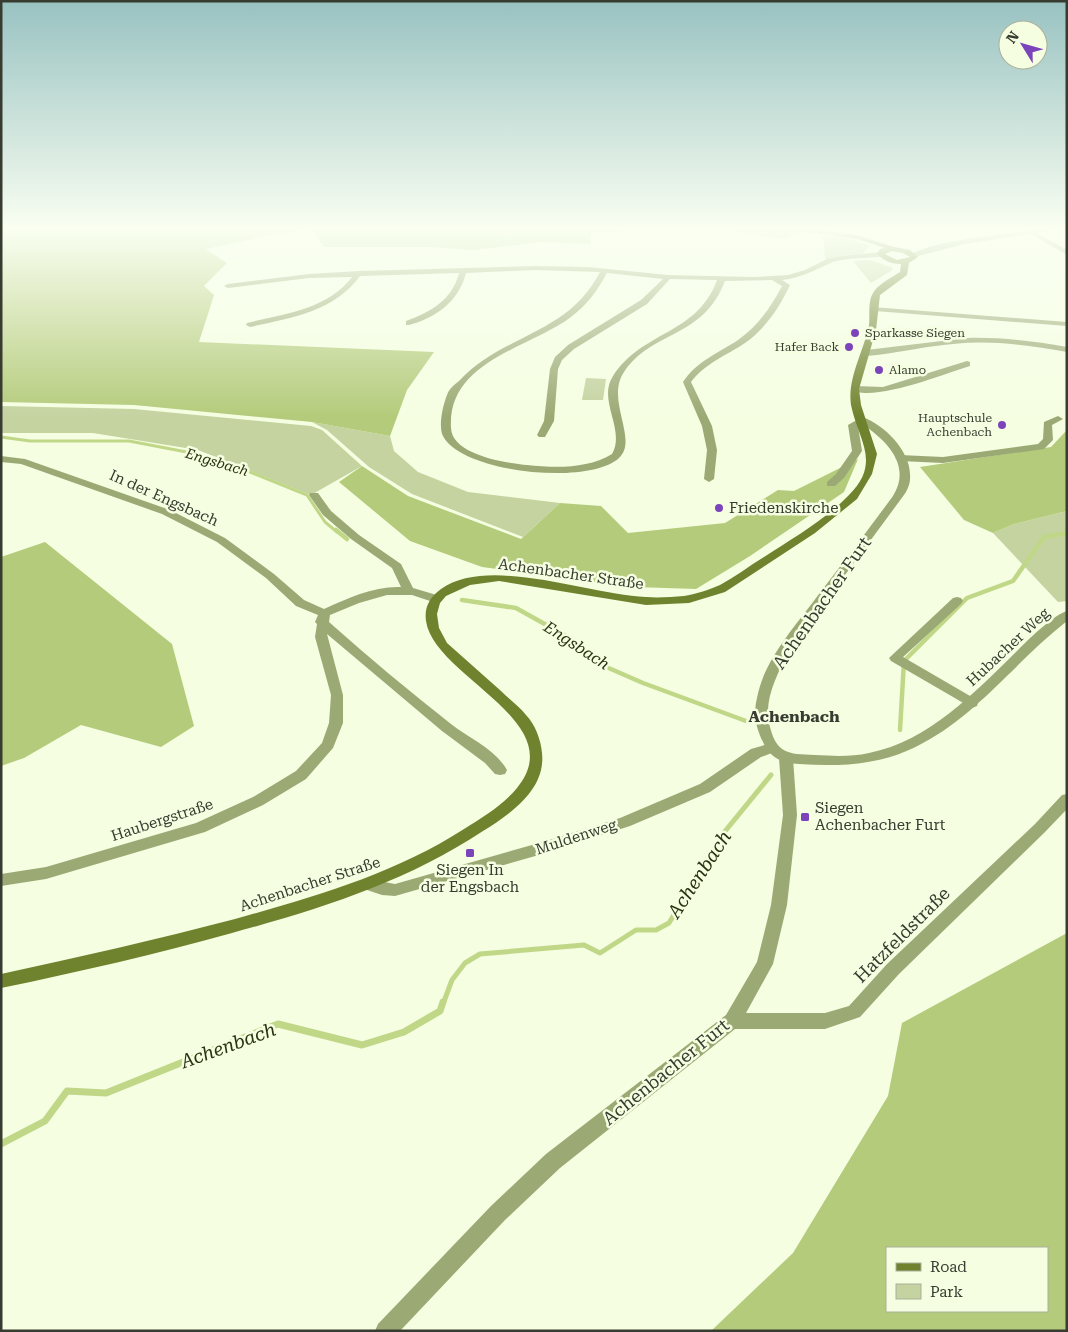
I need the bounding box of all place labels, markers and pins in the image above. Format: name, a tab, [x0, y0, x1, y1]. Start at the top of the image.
place label: Sparkasse Siegen	[865, 326, 965, 340]
marker: Sparkasse Siegen	[849, 327, 861, 339]
place label: Hafer Back	[775, 340, 839, 354]
marker: Hafer Back	[843, 341, 855, 353]
place label: Alamo	[889, 363, 926, 377]
marker: Alamo	[873, 364, 885, 376]
place label: Hauptschule Achenbach	[918, 411, 992, 439]
marker: Hauptschule Achenbach	[996, 419, 1008, 431]
place label: Friedenskirche	[729, 499, 838, 517]
marker: Friedenskirche	[713, 502, 725, 514]
place label: Siegen Achenbacher Furt	[815, 799, 946, 834]
marker: Siegen Achenbacher Furt	[799, 811, 811, 823]
marker: Siegen In der Engsbach	[464, 847, 476, 859]
place label: Siegen In der Engsbach	[421, 861, 519, 896]

